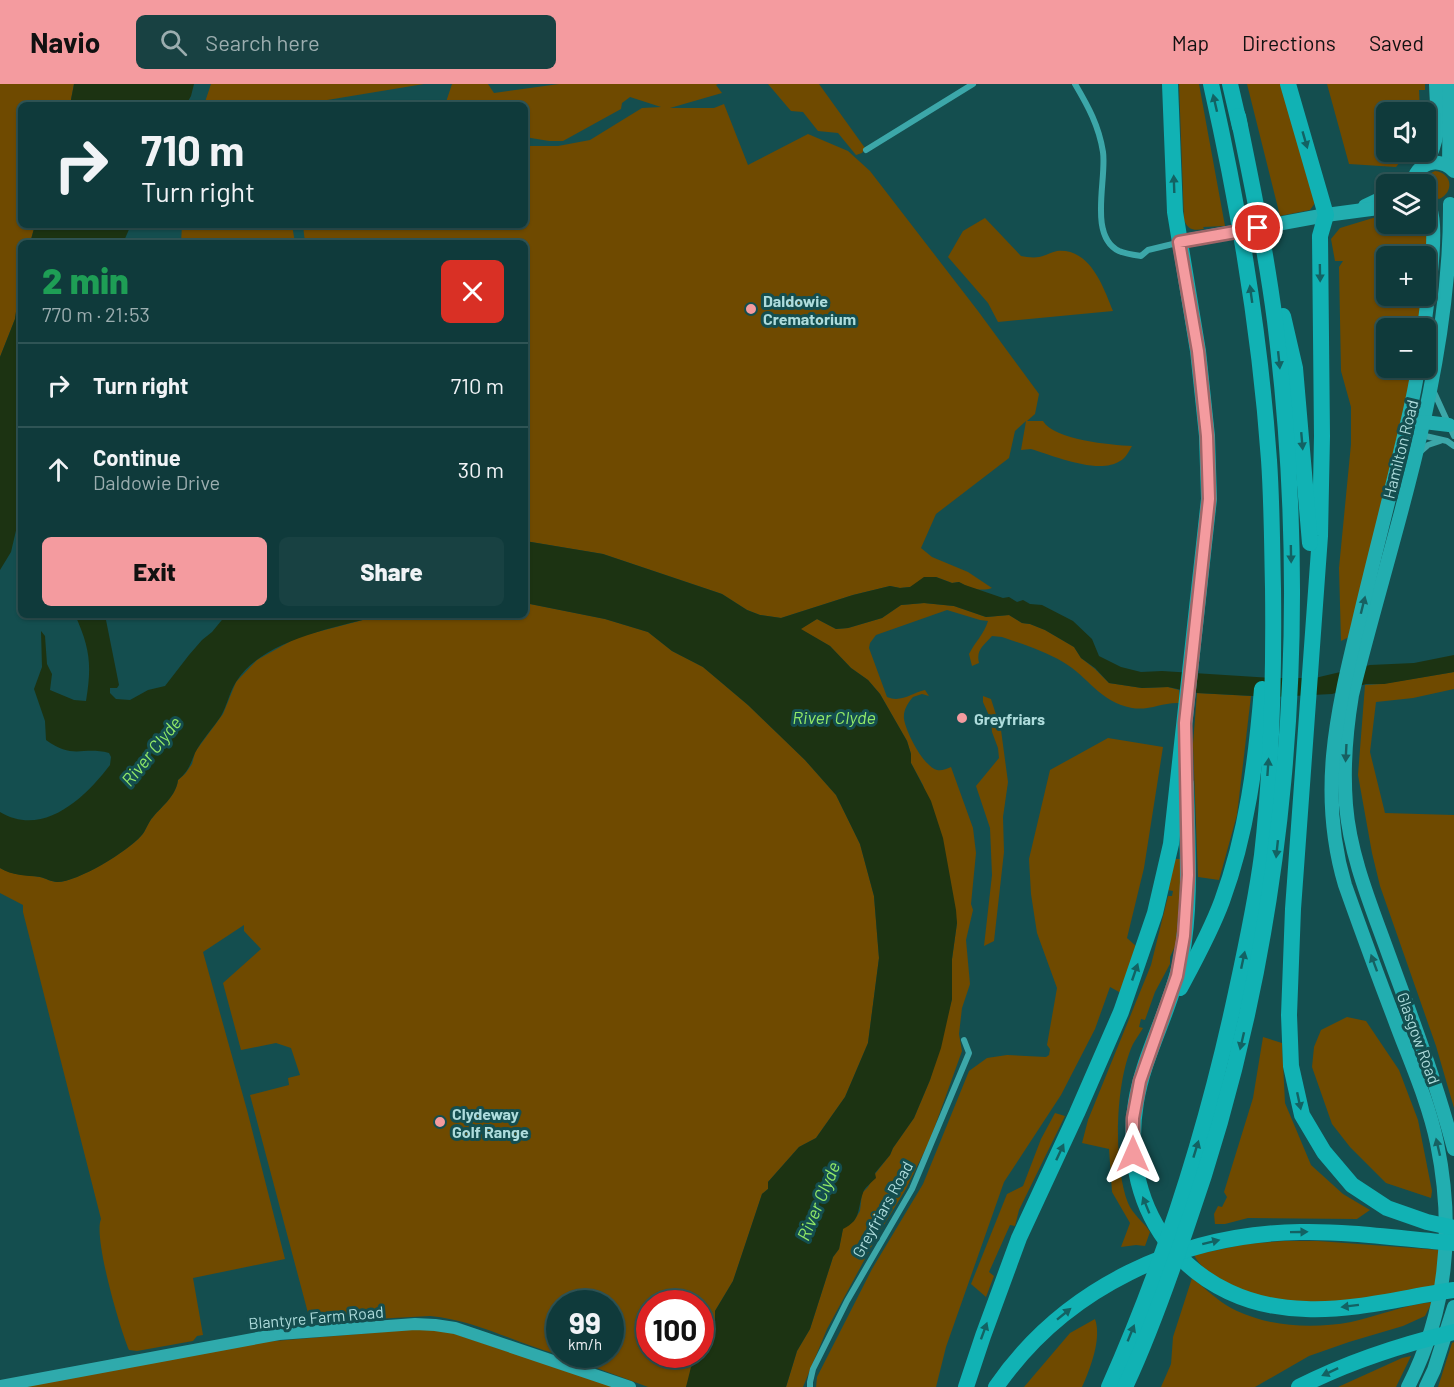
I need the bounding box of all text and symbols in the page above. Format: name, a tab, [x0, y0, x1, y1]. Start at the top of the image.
search box	[136, 15, 556, 69]
text: Navio	[30, 25, 100, 59]
icon: search	[157, 26, 190, 59]
text: Search here	[205, 29, 320, 55]
text: Map	[1172, 30, 1209, 55]
text: Directions	[1242, 30, 1336, 55]
text: Saved	[1369, 30, 1424, 55]
one-way arrow	[1210, 93, 1219, 112]
map controls	[1376, 102, 1436, 378]
button: sound	[1376, 102, 1436, 162]
text: 710 m	[141, 124, 244, 174]
icon: right	[42, 126, 120, 204]
one-way arrow	[1301, 131, 1310, 149]
button: layers	[1376, 174, 1436, 234]
text: Turn right	[141, 175, 255, 207]
one-way arrow	[1170, 175, 1179, 194]
pin	[1232, 202, 1283, 253]
icon: arrive	[1241, 211, 1274, 244]
button: +	[1376, 246, 1436, 306]
text: 2 min	[42, 258, 129, 301]
button: close	[441, 260, 504, 323]
one-way arrow	[1315, 263, 1325, 282]
one-way arrow	[1247, 285, 1256, 304]
place label: Daldowie Crematorium	[763, 291, 856, 328]
text: 770 m · 21:53	[42, 302, 150, 326]
marker: Daldowie Crematorium	[744, 302, 758, 316]
button: −	[1376, 318, 1436, 378]
one-way arrow	[1274, 350, 1284, 369]
icon: right	[42, 369, 75, 402]
text: Turn right	[93, 372, 188, 398]
text: 710 m	[451, 372, 504, 398]
street label: Hamilton Road	[1379, 398, 1421, 500]
one-way arrow	[1297, 431, 1307, 450]
text: Continue	[93, 444, 181, 470]
icon: ahead	[42, 453, 75, 486]
text: 30 m	[458, 456, 504, 482]
text: Daldowie Drive	[93, 470, 220, 494]
button: Exit	[42, 537, 267, 606]
button: Share	[279, 537, 504, 606]
one-way arrow	[1287, 545, 1296, 564]
one-way arrow	[1358, 596, 1368, 614]
water label: River Clyde	[792, 706, 876, 728]
place label: Greyfriars	[974, 709, 1045, 728]
marker: Greyfriars	[955, 711, 969, 725]
water label: River Clyde	[116, 712, 186, 790]
one-way arrow	[1341, 744, 1350, 763]
one-way arrow	[1264, 757, 1273, 776]
one-way arrow	[1272, 840, 1282, 859]
one-way arrow	[1239, 950, 1248, 969]
one-way arrow	[1368, 954, 1378, 972]
one-way arrow	[1130, 963, 1140, 981]
street label: Glasgow Road	[1394, 989, 1444, 1087]
one-way arrow	[1236, 1032, 1246, 1050]
one-way arrow	[1295, 1091, 1304, 1110]
place label: Clydeway Golf Range	[452, 1104, 529, 1141]
marker: Clydeway Golf Range	[433, 1115, 447, 1129]
position arrow	[1101, 1122, 1165, 1186]
one-way arrow	[1433, 1137, 1442, 1156]
one-way arrow	[1192, 1140, 1201, 1158]
one-way arrow	[1055, 1143, 1064, 1160]
water label: River Clyde	[792, 1158, 844, 1244]
street label: Greyfriars Road	[848, 1158, 916, 1260]
one-way arrow	[1141, 1196, 1150, 1214]
one-way arrow	[1290, 1227, 1309, 1237]
one-way arrow	[1202, 1237, 1220, 1247]
speed limit sign: 100	[636, 1290, 714, 1368]
street label: Blantyre Farm Road	[248, 1302, 384, 1332]
one-way arrow	[1341, 1302, 1360, 1311]
text: 99	[569, 1304, 601, 1340]
one-way arrow	[1056, 1307, 1072, 1320]
one-way arrow	[980, 1322, 990, 1340]
one-way arrow	[1127, 1324, 1136, 1342]
text: km/h	[568, 1335, 602, 1353]
one-way arrow	[1320, 1367, 1338, 1377]

